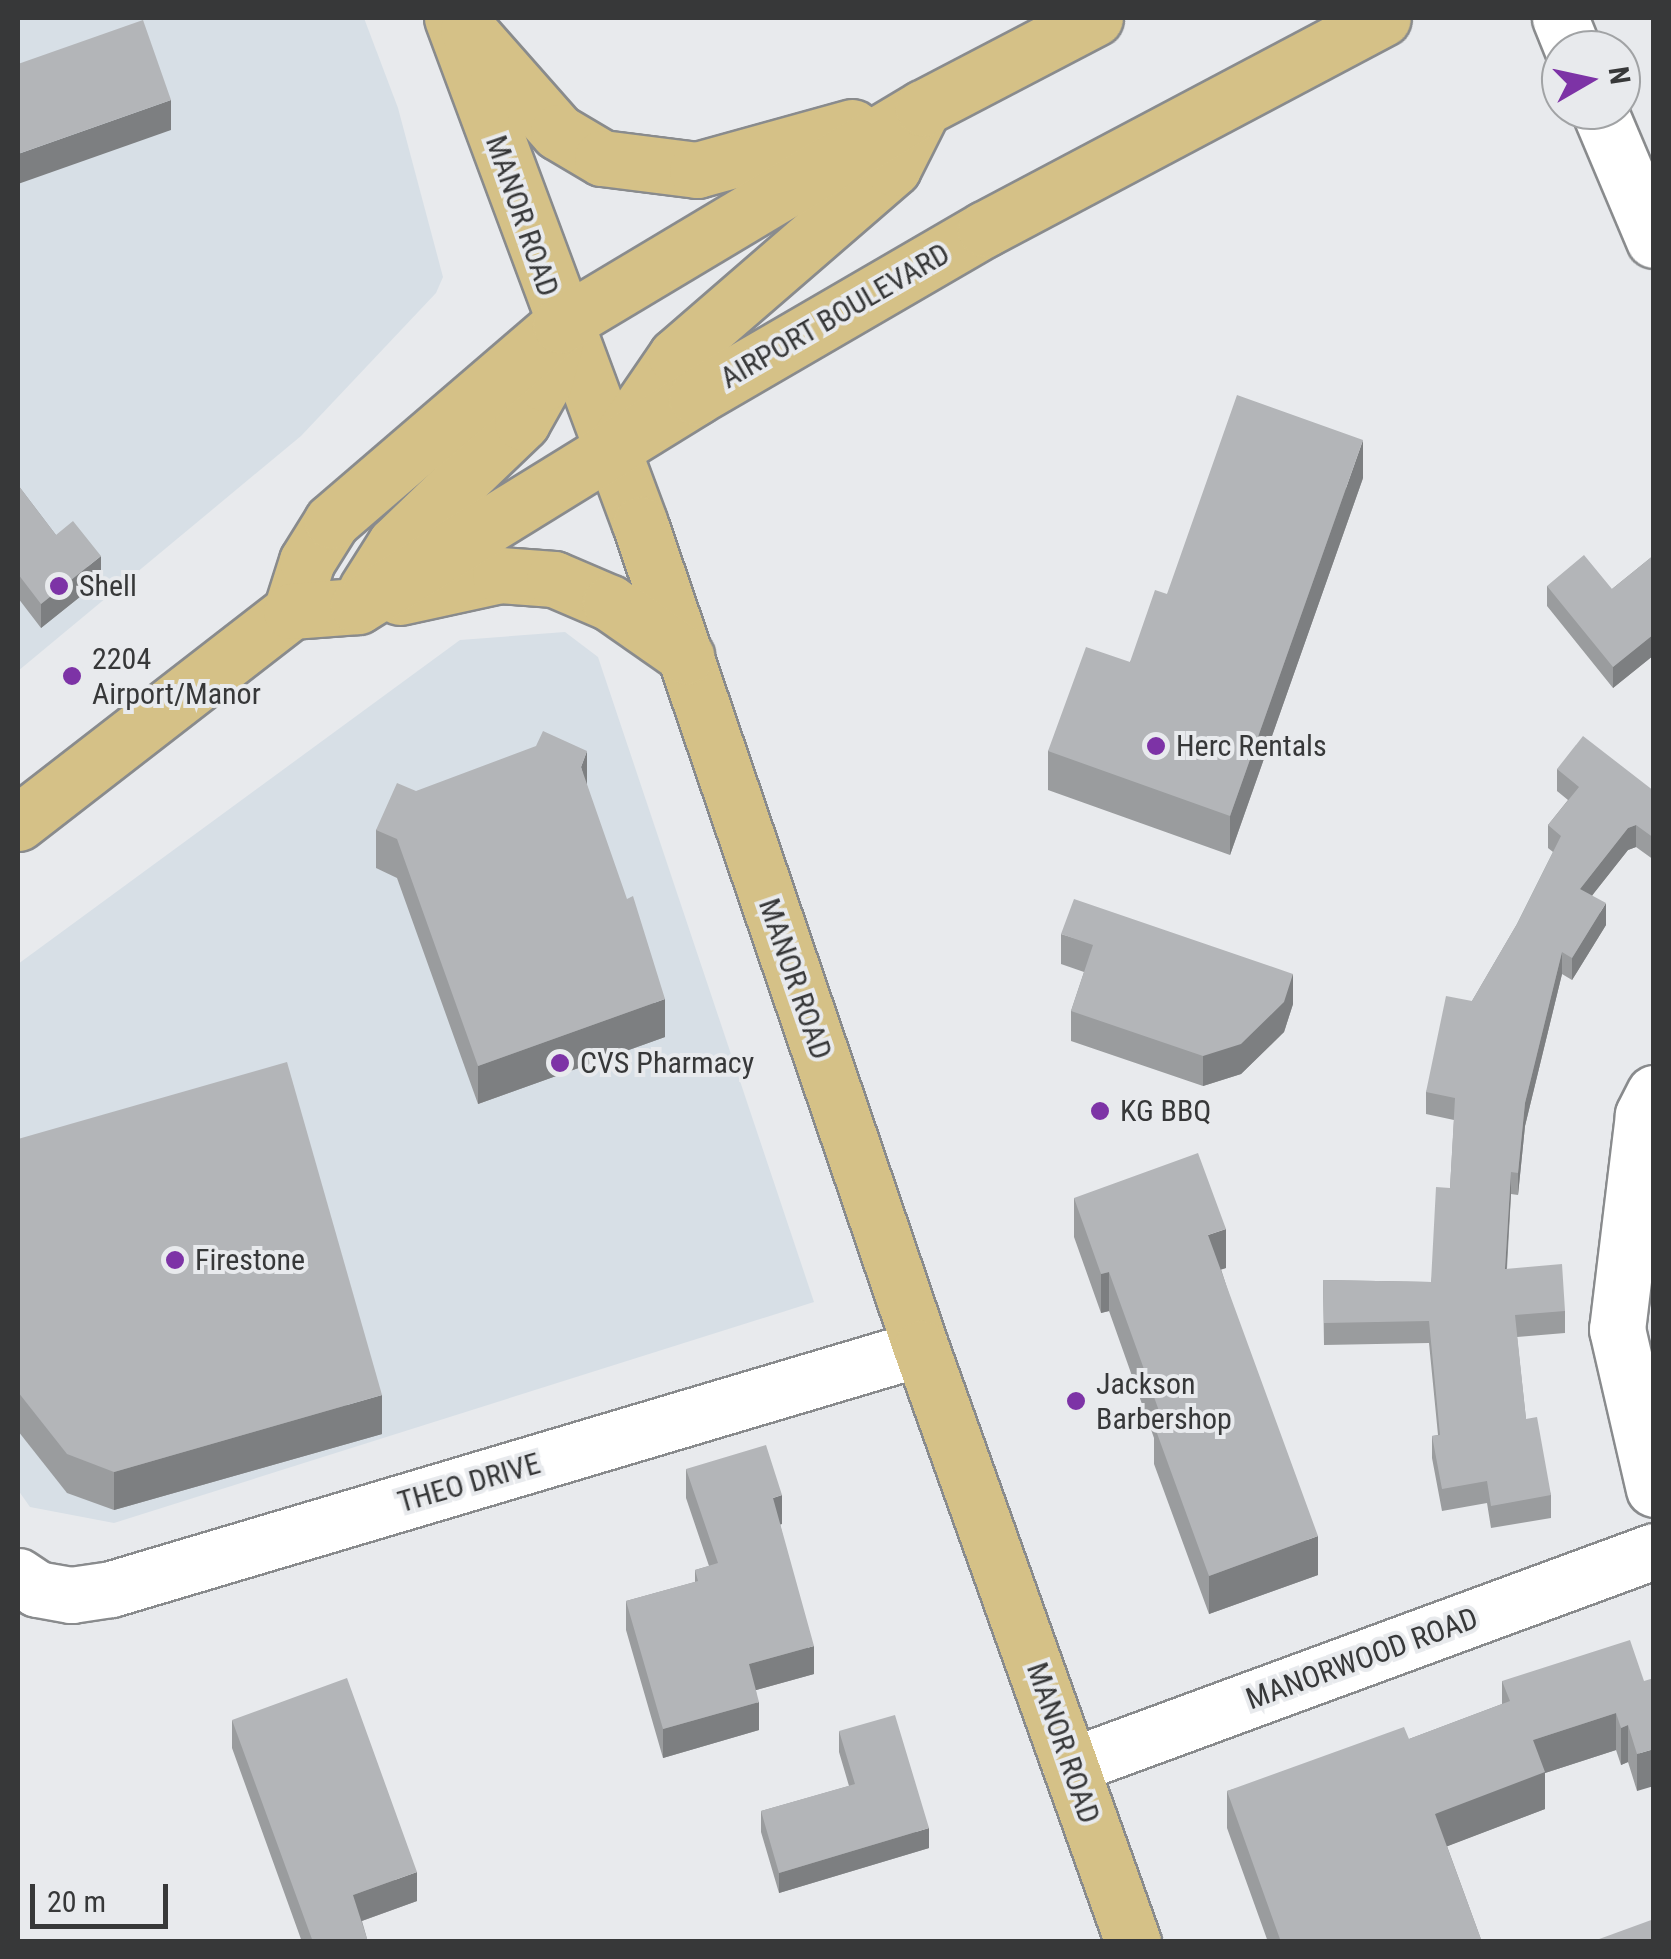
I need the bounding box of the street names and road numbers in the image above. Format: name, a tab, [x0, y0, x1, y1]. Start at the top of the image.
street label: MANOR ROAD	[478, 131, 566, 301]
street label: AIRPORT BOULEVARD	[714, 236, 956, 396]
street label: MANOR ROAD	[751, 894, 839, 1064]
street label: THEO DRIVE	[394, 1446, 544, 1520]
street label: MANORWOOD ROAD	[1241, 1600, 1483, 1718]
street label: MANOR ROAD	[1019, 1658, 1107, 1828]

